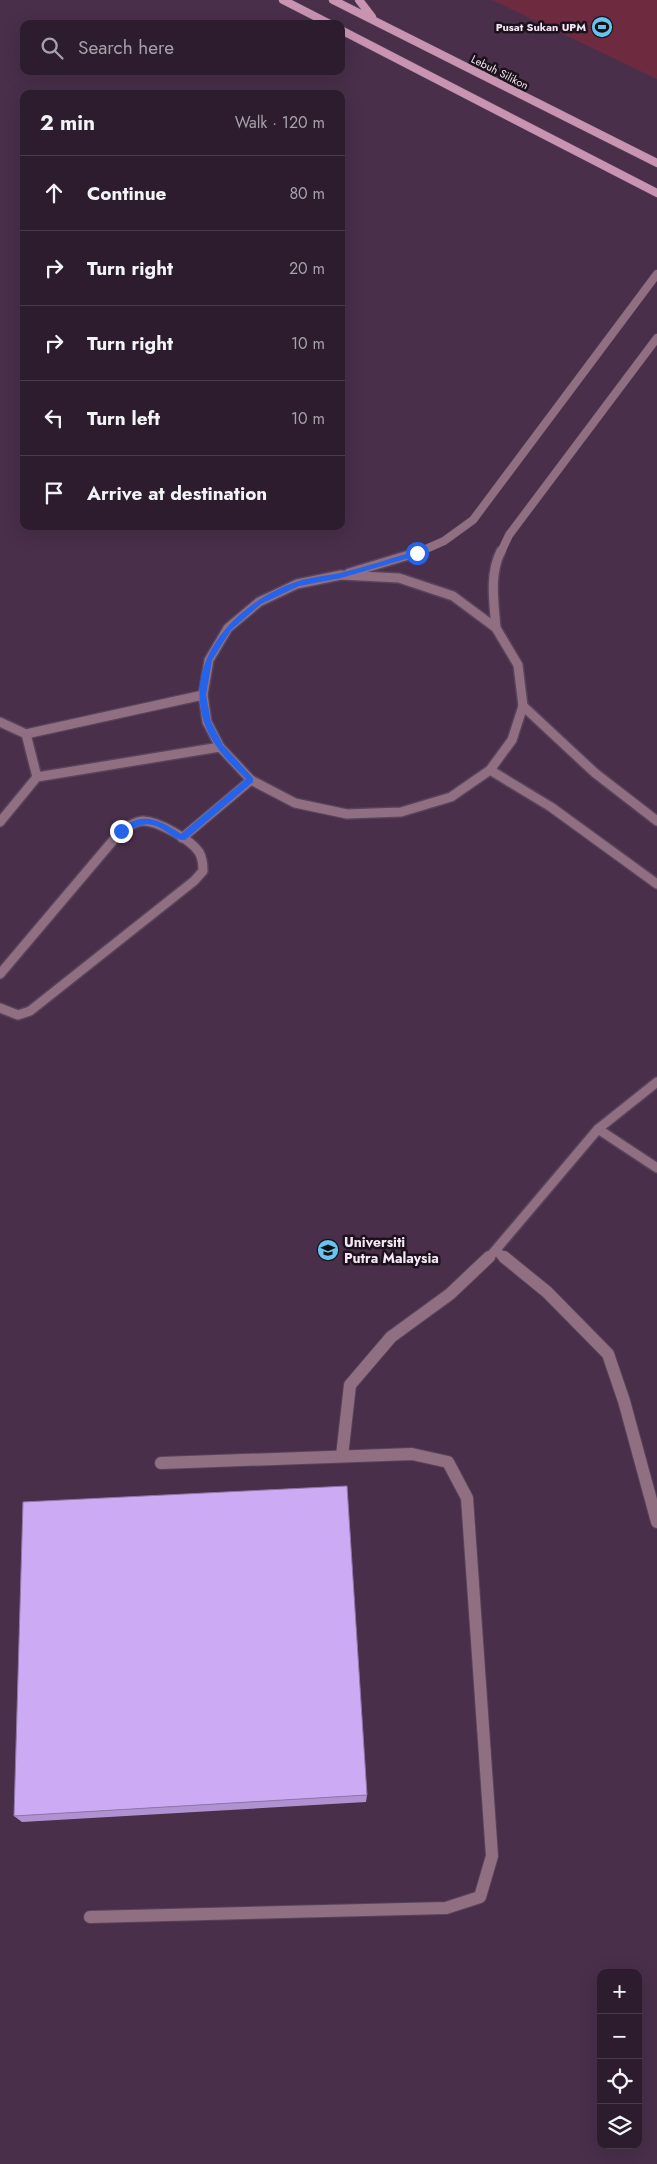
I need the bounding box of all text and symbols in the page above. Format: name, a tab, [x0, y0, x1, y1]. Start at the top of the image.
sports icon: Pusat Sukan UPM	[590, 15, 614, 39]
place label: Pusat Sukan UPM	[496, 19, 586, 35]
search box	[20, 20, 345, 75]
icon: search	[38, 34, 66, 62]
text: Search here	[78, 34, 174, 61]
street label: Lebuh Silikon	[469, 51, 531, 93]
text: 2 min	[40, 108, 95, 138]
text: Walk · 120 m	[235, 111, 325, 134]
icon: ahead	[40, 179, 68, 207]
text: Continue	[87, 180, 166, 207]
text: 80 m	[289, 182, 325, 205]
icon: right	[40, 254, 68, 282]
text: Turn right	[87, 255, 173, 282]
text: 20 m	[289, 257, 325, 280]
icon: right	[40, 329, 68, 357]
text: Turn right	[87, 330, 173, 357]
text: 10 m	[291, 332, 325, 355]
icon: left	[40, 404, 68, 432]
text: Turn left	[87, 405, 160, 432]
text: 10 m	[291, 407, 325, 430]
icon: arrive	[40, 479, 68, 507]
text: Arrive at destination	[87, 480, 267, 507]
route start	[406, 542, 429, 565]
route end	[110, 820, 133, 843]
place label: Universiti Putra Malaysia	[344, 1232, 439, 1268]
school or university icon: Universiti Putra Malaysia	[316, 1238, 340, 1262]
map controls	[597, 1969, 642, 2149]
button: +	[597, 1969, 642, 2014]
button: −	[597, 2014, 642, 2059]
button: locate	[597, 2059, 642, 2104]
button: layers	[597, 2104, 642, 2149]

